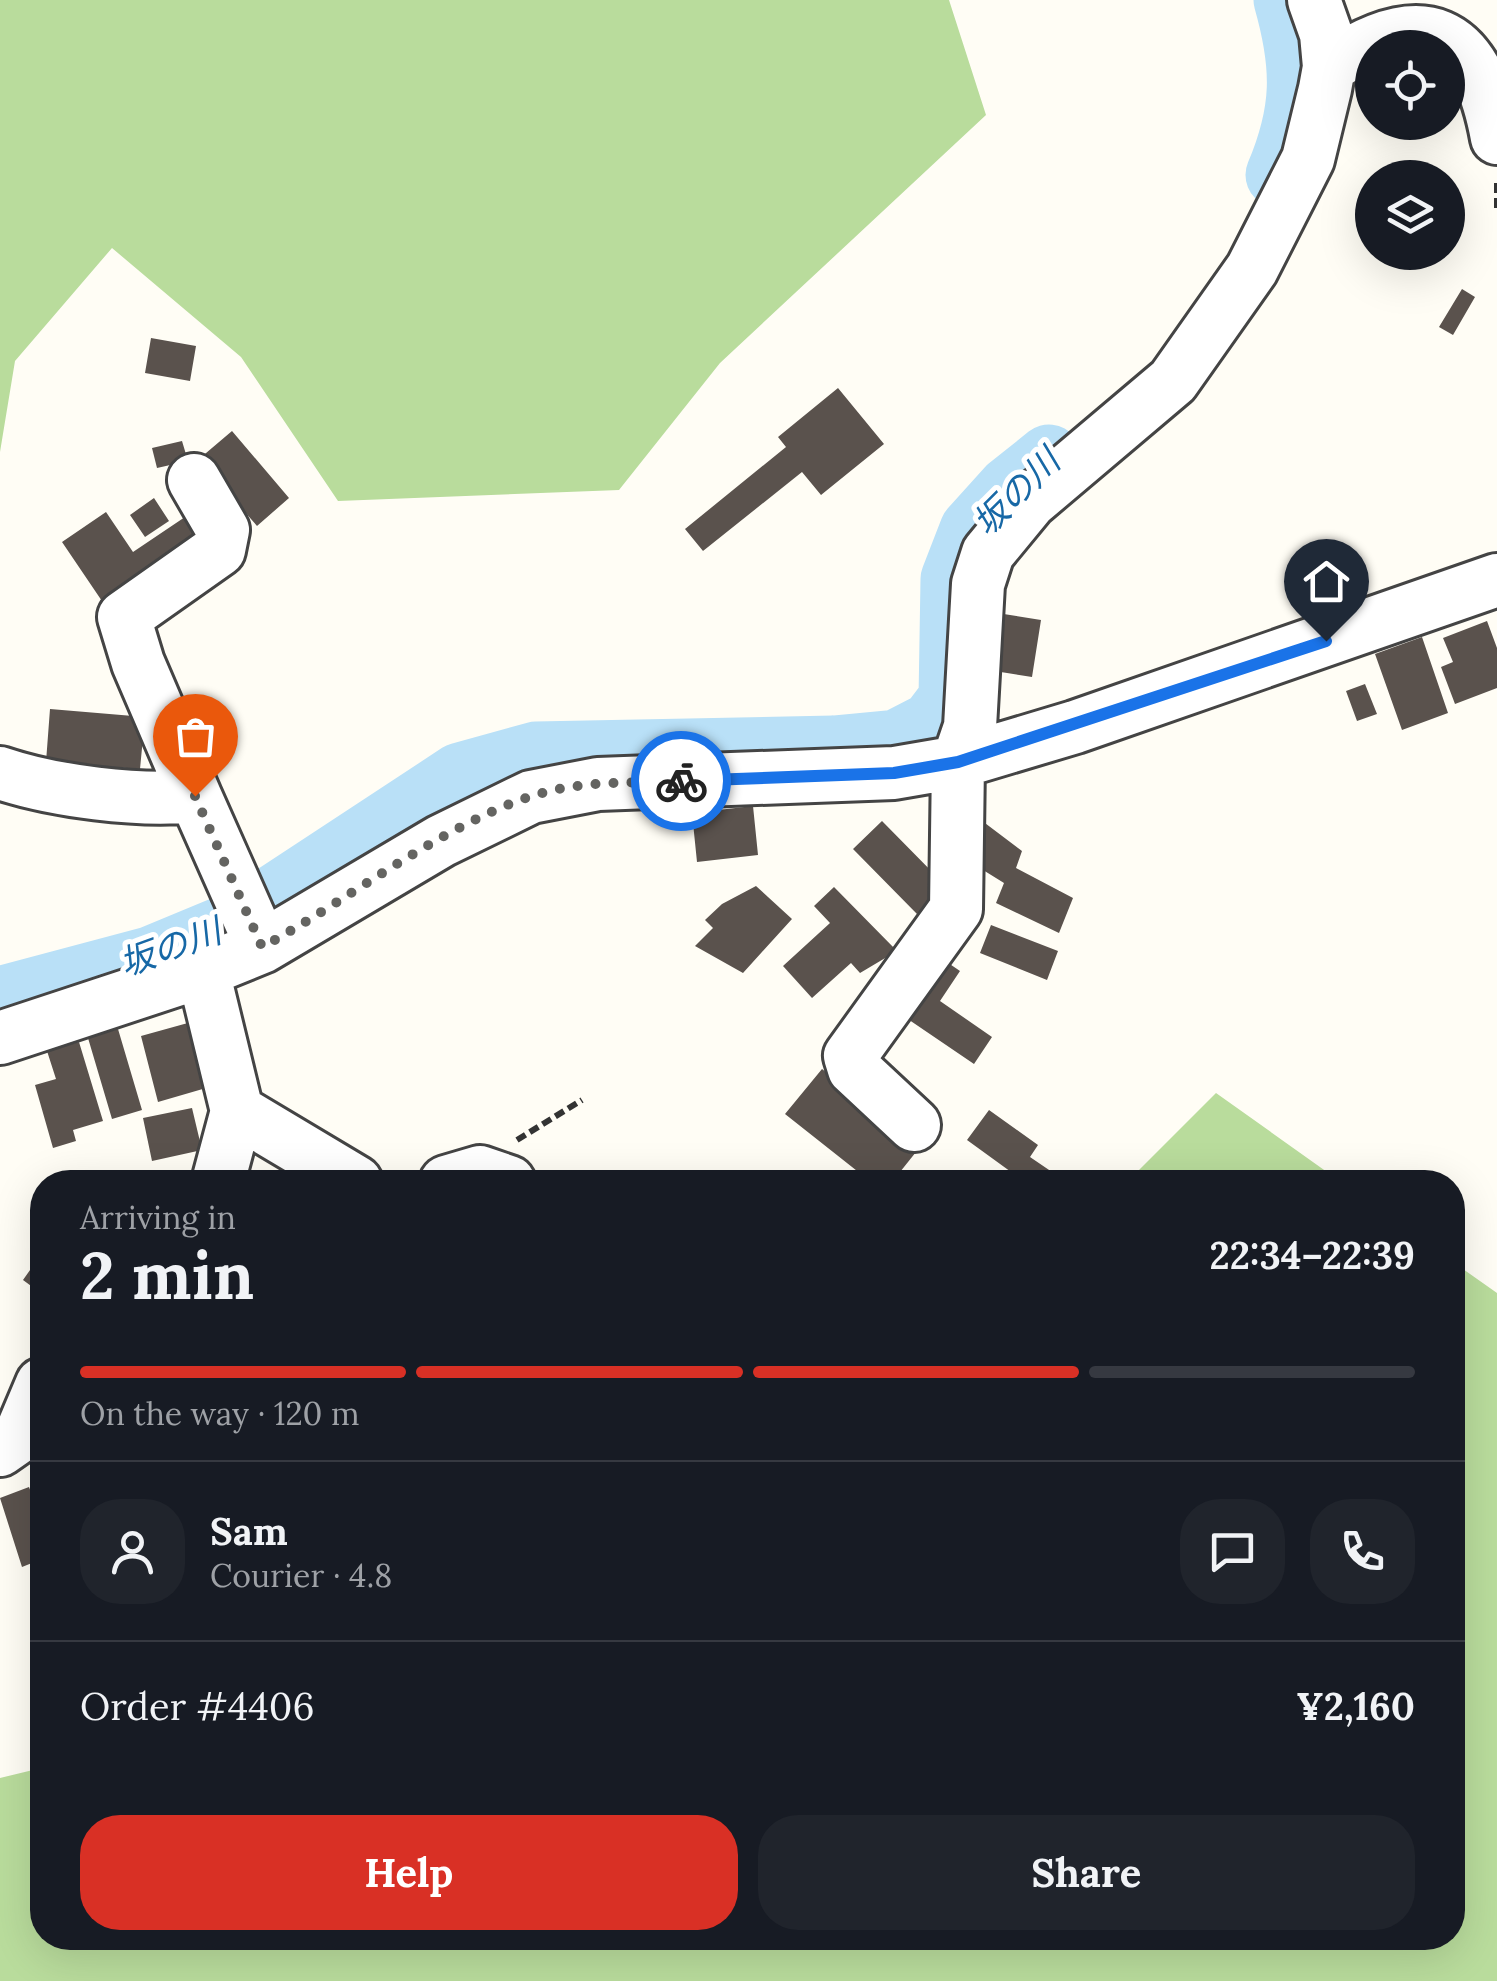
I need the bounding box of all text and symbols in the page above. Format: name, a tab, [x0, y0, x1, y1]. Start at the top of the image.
map controls	[1355, 30, 1465, 270]
button: locate	[1355, 30, 1465, 140]
button: layers	[1355, 160, 1465, 270]
water label: 坂の川	[963, 436, 1072, 545]
pin	[1284, 539, 1369, 642]
icon: home	[1299, 554, 1354, 609]
pin	[153, 694, 238, 797]
icon: bag	[168, 709, 223, 764]
courier	[631, 731, 731, 831]
icon: bike	[654, 754, 709, 809]
water label: 坂の川	[113, 907, 231, 986]
text: Arriving in	[80, 1197, 236, 1238]
text: 22:34–22:39	[1209, 1231, 1415, 1279]
text: 2 min	[80, 1234, 254, 1317]
text: On the way · 120 m	[80, 1393, 360, 1434]
button: person	[80, 1499, 185, 1604]
button: chat	[1180, 1499, 1285, 1604]
button: phone	[1310, 1499, 1415, 1604]
text: Sam	[210, 1507, 288, 1555]
text: Courier · 4.8	[210, 1555, 392, 1596]
text: Order #4406	[80, 1682, 314, 1730]
text: ¥2,160	[1296, 1682, 1415, 1730]
button: Help	[80, 1815, 738, 1930]
button: Share	[758, 1815, 1415, 1930]

